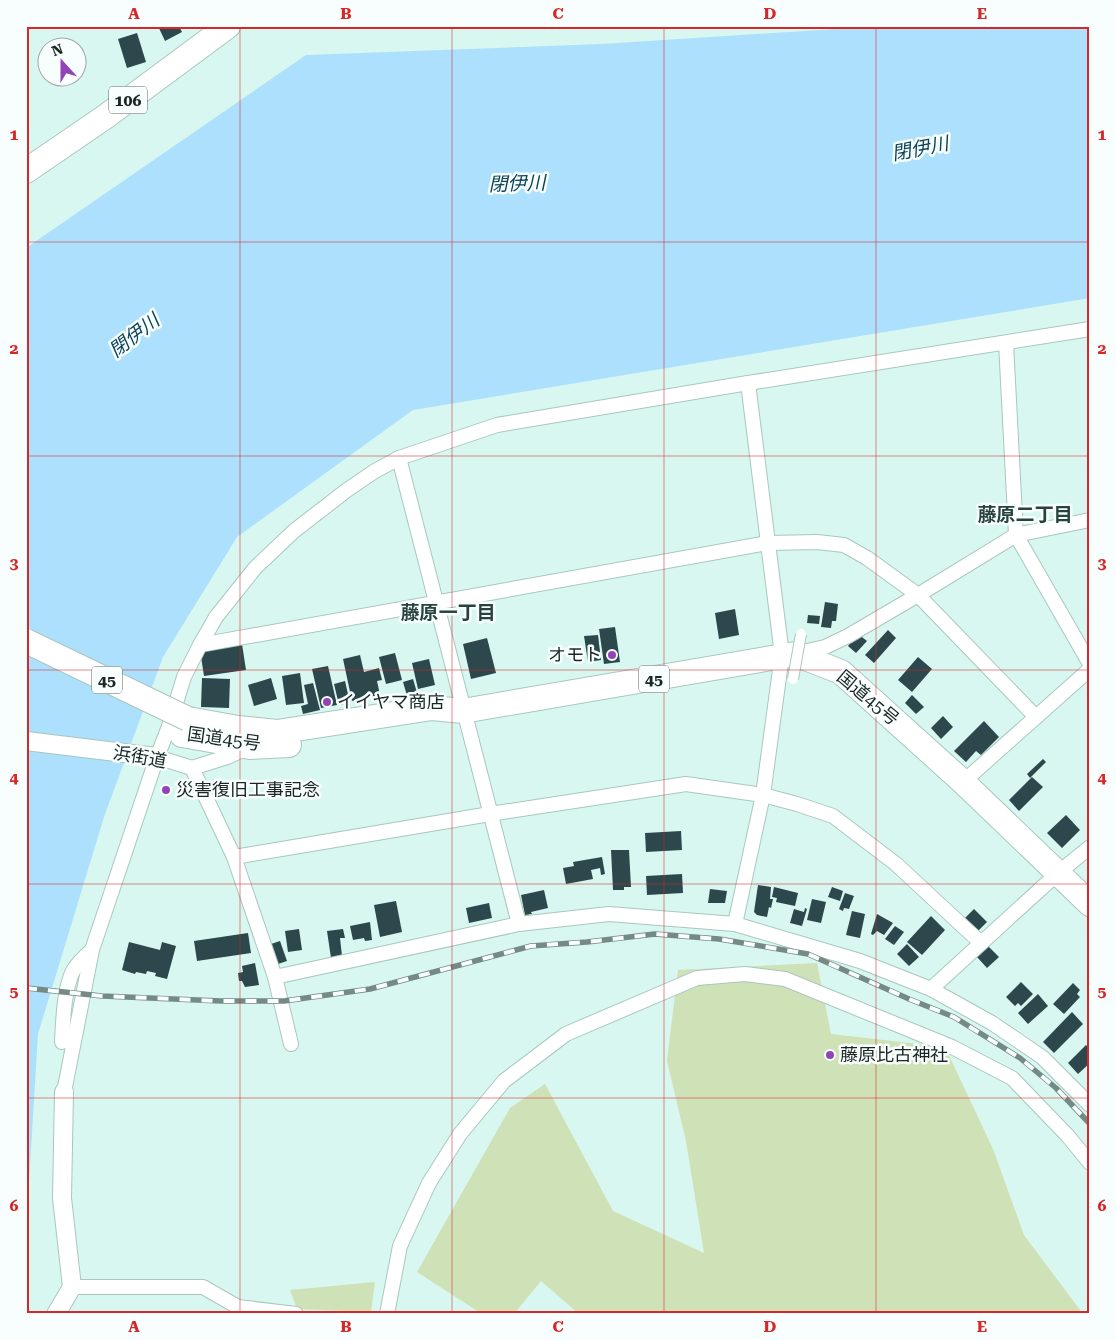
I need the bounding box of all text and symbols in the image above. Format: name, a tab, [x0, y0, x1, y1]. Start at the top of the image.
text: A	[128, 4, 140, 23]
text: B	[340, 4, 352, 23]
text: C	[552, 4, 564, 23]
text: D	[764, 4, 777, 23]
text: E	[977, 4, 987, 23]
north arrow	[38, 38, 88, 88]
text: N	[49, 40, 65, 59]
road number: 106	[109, 86, 147, 114]
text: 1	[10, 125, 19, 144]
text: 1	[1098, 125, 1107, 144]
water label: 閉伊川	[890, 131, 952, 165]
water label: 閉伊川	[488, 171, 548, 196]
water label: 閉伊川	[105, 308, 165, 362]
text: 2	[10, 339, 19, 358]
text: 2	[1098, 339, 1107, 358]
district label: 藤原二丁目	[977, 503, 1073, 526]
text: 3	[10, 554, 19, 573]
text: 3	[1098, 554, 1107, 573]
district label: 藤原一丁目	[400, 601, 496, 624]
place label: オモト	[548, 644, 602, 665]
marker: オモト	[606, 649, 618, 661]
road number: 45	[92, 666, 122, 694]
road number: 45	[639, 666, 669, 692]
street label: 国道45号	[833, 666, 903, 729]
place label: イイヤマ商店	[337, 691, 444, 712]
marker: イイヤマ商店	[321, 696, 333, 708]
street label: 国道45号	[186, 723, 262, 754]
street label: 浜街道	[112, 741, 168, 772]
text: 4	[10, 768, 19, 787]
text: 4	[1098, 768, 1107, 787]
place label: 災害復旧工事記念	[176, 779, 320, 800]
marker: 災害復旧工事記念	[160, 784, 172, 796]
text: 5	[10, 982, 19, 1001]
text: 5	[1098, 982, 1107, 1001]
place label: 藤原比古神社	[840, 1044, 948, 1065]
marker: 藤原比古神社	[824, 1049, 836, 1061]
text: 6	[10, 1196, 19, 1215]
text: 6	[1098, 1196, 1107, 1215]
text: A	[128, 1317, 140, 1336]
text: B	[340, 1317, 352, 1336]
text: C	[552, 1317, 564, 1336]
text: D	[764, 1317, 777, 1336]
text: E	[977, 1317, 987, 1336]

